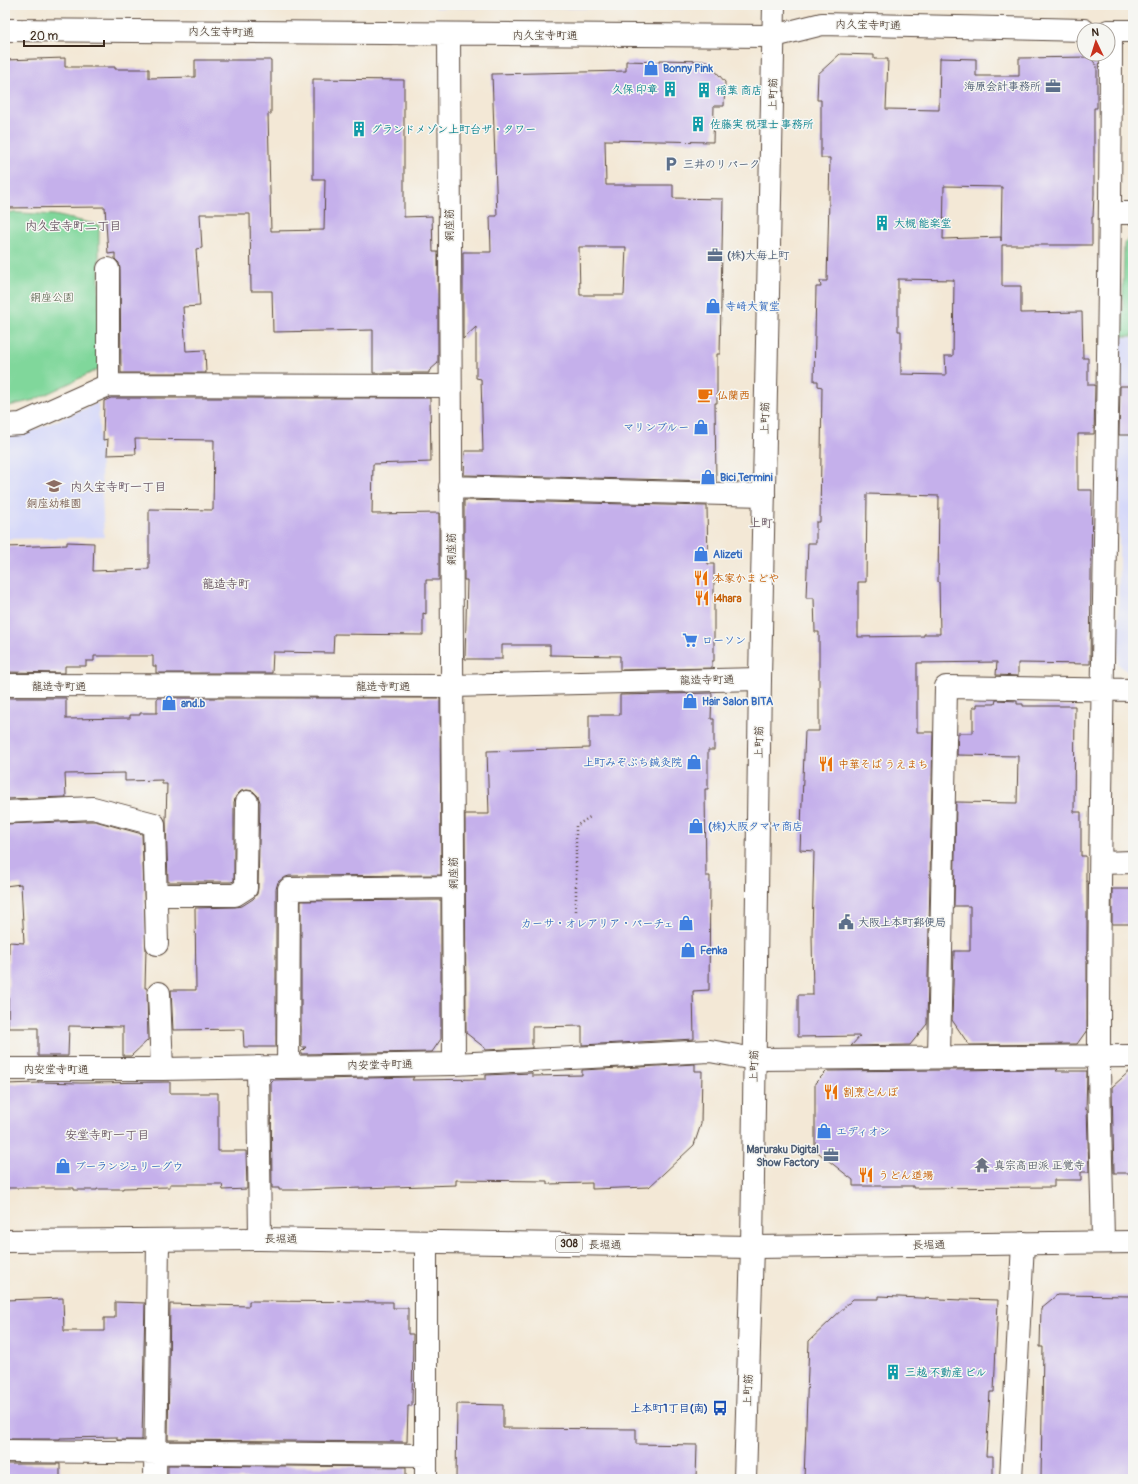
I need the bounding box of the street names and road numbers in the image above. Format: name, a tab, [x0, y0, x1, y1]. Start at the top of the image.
street label: 内久宝寺町通	[835, 18, 901, 32]
street label: 内久宝寺町通	[188, 25, 254, 39]
street label: 内久宝寺町通	[512, 29, 578, 42]
street label: 上町筋	[766, 77, 780, 111]
street label: 銅座筋	[443, 209, 456, 242]
street label: 上町筋	[758, 401, 772, 435]
street label: 銅座筋	[445, 533, 458, 566]
street label: 龍造寺町通	[679, 673, 735, 687]
street label: 龍造寺町通	[32, 680, 87, 693]
street label: 龍造寺町通	[356, 680, 411, 693]
street label: 上町筋	[752, 725, 766, 759]
street label: 銅座筋	[447, 857, 460, 890]
street label: 上町筋	[747, 1049, 761, 1083]
street label: 内安堂寺町通	[347, 1058, 413, 1072]
street label: 内安堂寺町通	[23, 1063, 89, 1076]
street label: 長堀通	[264, 1232, 298, 1246]
road number: 308	[556, 1236, 582, 1252]
street label: 長堀通	[588, 1238, 622, 1252]
street label: 長堀通	[912, 1238, 946, 1252]
street label: 上町筋	[741, 1373, 755, 1407]

